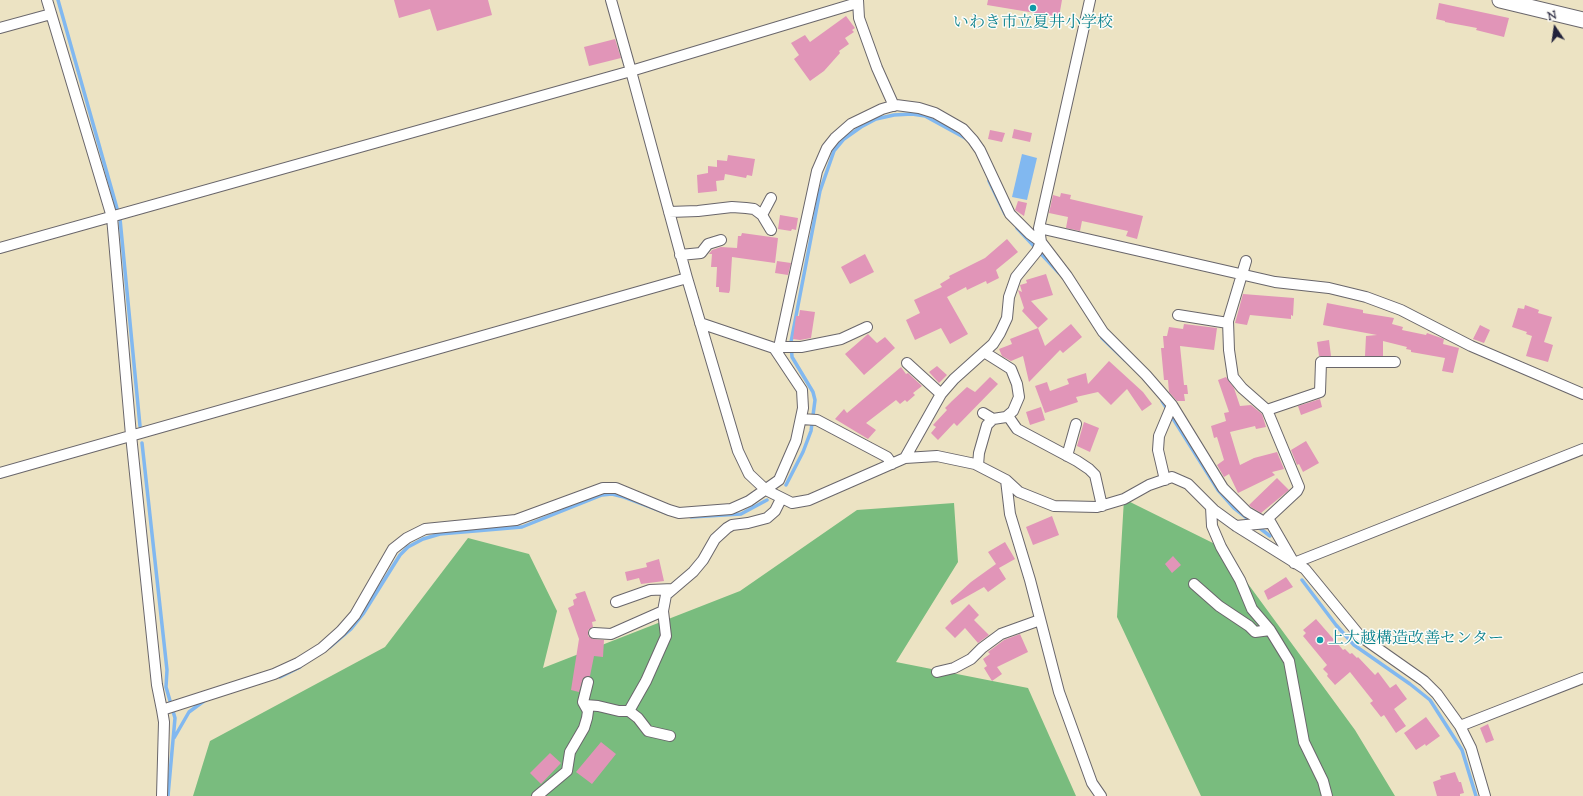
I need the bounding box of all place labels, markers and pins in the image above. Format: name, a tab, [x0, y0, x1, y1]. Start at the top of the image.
marker: いわき市立夏井小学校	[1028, 3, 1038, 13]
place label: いわき市立夏井小学校	[953, 14, 1113, 34]
place label: 上大越構造改善センター	[1328, 630, 1504, 650]
marker: 上大越構造改善センター	[1315, 635, 1325, 645]

